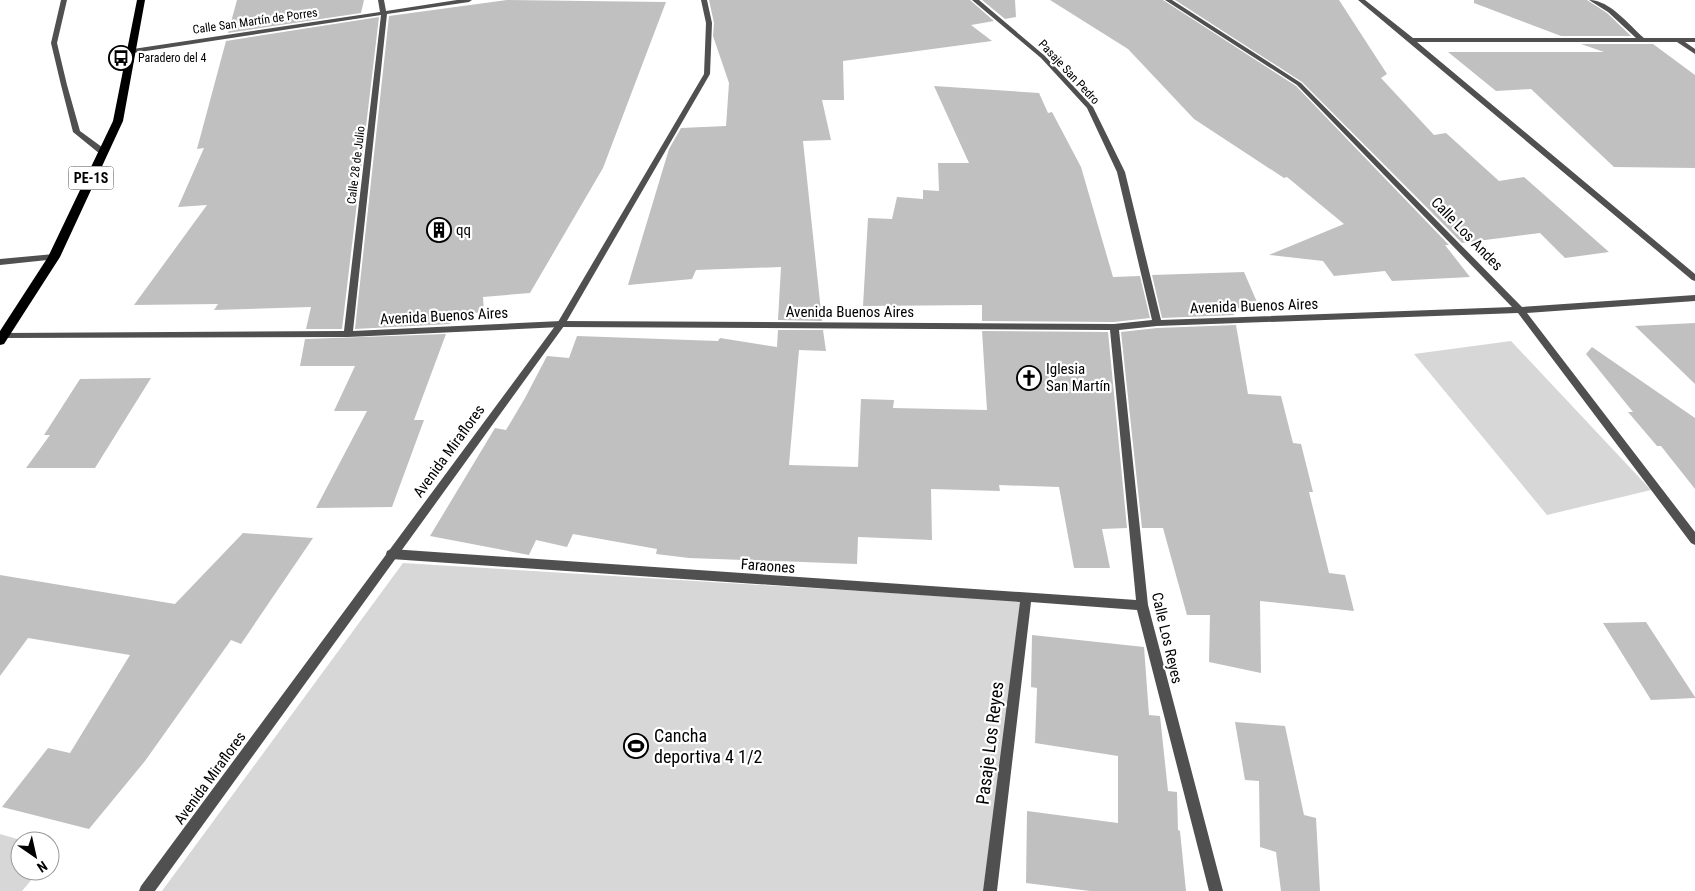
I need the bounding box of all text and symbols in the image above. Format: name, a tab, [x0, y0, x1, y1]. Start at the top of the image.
street label: Calle San Martín de Porres	[192, 5, 318, 37]
street label: Pasaje San Pedro	[1036, 37, 1102, 107]
bus stop icon: Paradero del 4	[108, 45, 134, 71]
place label: Paradero del 4	[138, 51, 206, 65]
street label: Calle 28 de Julio	[344, 125, 368, 205]
road number: PE-1S	[68, 167, 114, 190]
street label: Calle Los Andes	[1427, 193, 1507, 275]
building icon: qq	[426, 217, 452, 243]
place label: qq	[456, 221, 471, 239]
street label: Avenida Buenos Aires	[1190, 295, 1319, 317]
street label: Avenida Buenos Aires	[786, 303, 914, 321]
street label: Avenida Buenos Aires	[379, 304, 509, 328]
place label: Iglesia San Martín	[1046, 360, 1110, 395]
church icon: Iglesia San Martín	[1016, 365, 1042, 391]
street label: Avenida Miraflores	[409, 401, 489, 501]
street label: Faraones	[740, 555, 796, 577]
street label: Calle Los Reyes	[1148, 591, 1186, 685]
street label: Pasaje Los Reyes	[972, 680, 1007, 806]
place label: Cancha deportiva 4 1/2	[654, 725, 763, 767]
street label: Avenida Miraflores	[170, 728, 250, 828]
sports icon: Cancha deportiva 4 1/2	[623, 733, 649, 759]
north arrow	[10, 831, 60, 881]
text: N	[34, 858, 50, 876]

